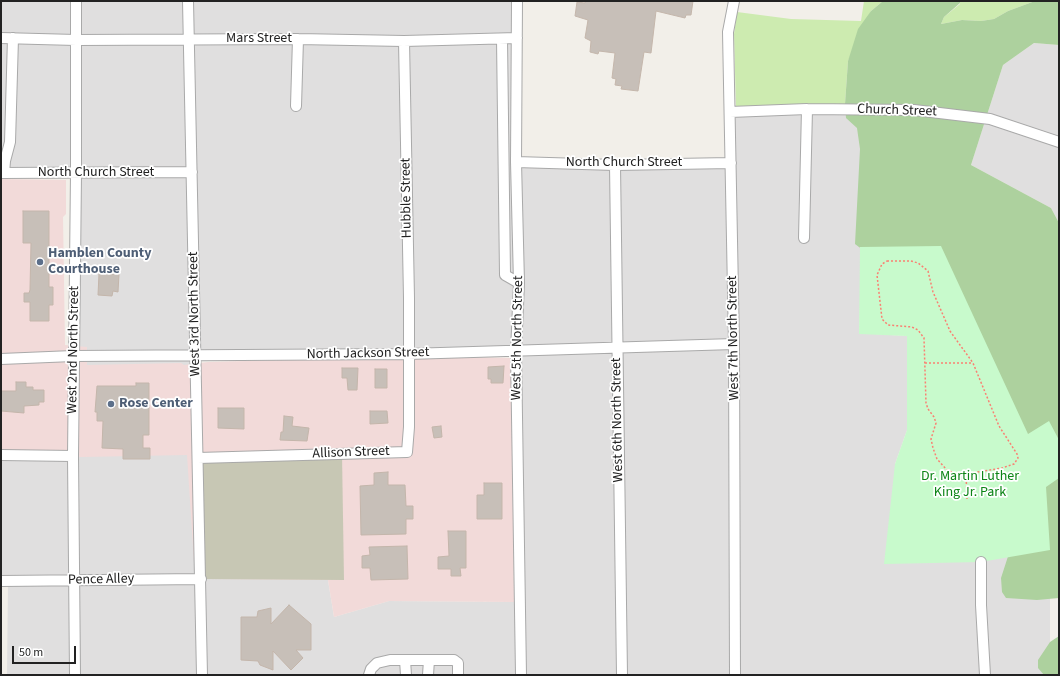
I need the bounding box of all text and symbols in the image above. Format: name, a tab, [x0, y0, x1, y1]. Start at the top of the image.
street label: Mars Street	[226, 31, 292, 47]
street label: Church Street	[857, 101, 937, 121]
street label: North Church Street	[566, 155, 682, 171]
street label: Hubble Street	[398, 158, 416, 238]
street label: North Church Street	[38, 165, 154, 181]
place label: Hamblen County Courthouse	[48, 246, 151, 278]
street label: West 3rd North Street	[186, 251, 204, 377]
marker: Hamblen County Courthouse	[35, 257, 45, 267]
street label: West 5th North Street	[509, 275, 527, 401]
street label: West 7th North Street	[725, 275, 743, 401]
street label: West 2nd North Street	[64, 286, 84, 414]
street label: North Jackson Street	[307, 345, 429, 363]
street label: West 6th North Street	[609, 357, 627, 483]
place label: Rose Center	[119, 396, 193, 412]
marker: Rose Center	[106, 399, 116, 409]
street label: Allison Street	[312, 443, 390, 463]
park label: Dr. Martin Luther King Jr. Park	[921, 469, 1019, 502]
street label: Pence Alley	[68, 571, 134, 589]
scale bar	[14, 638, 78, 664]
text: 50 m	[19, 644, 43, 661]

